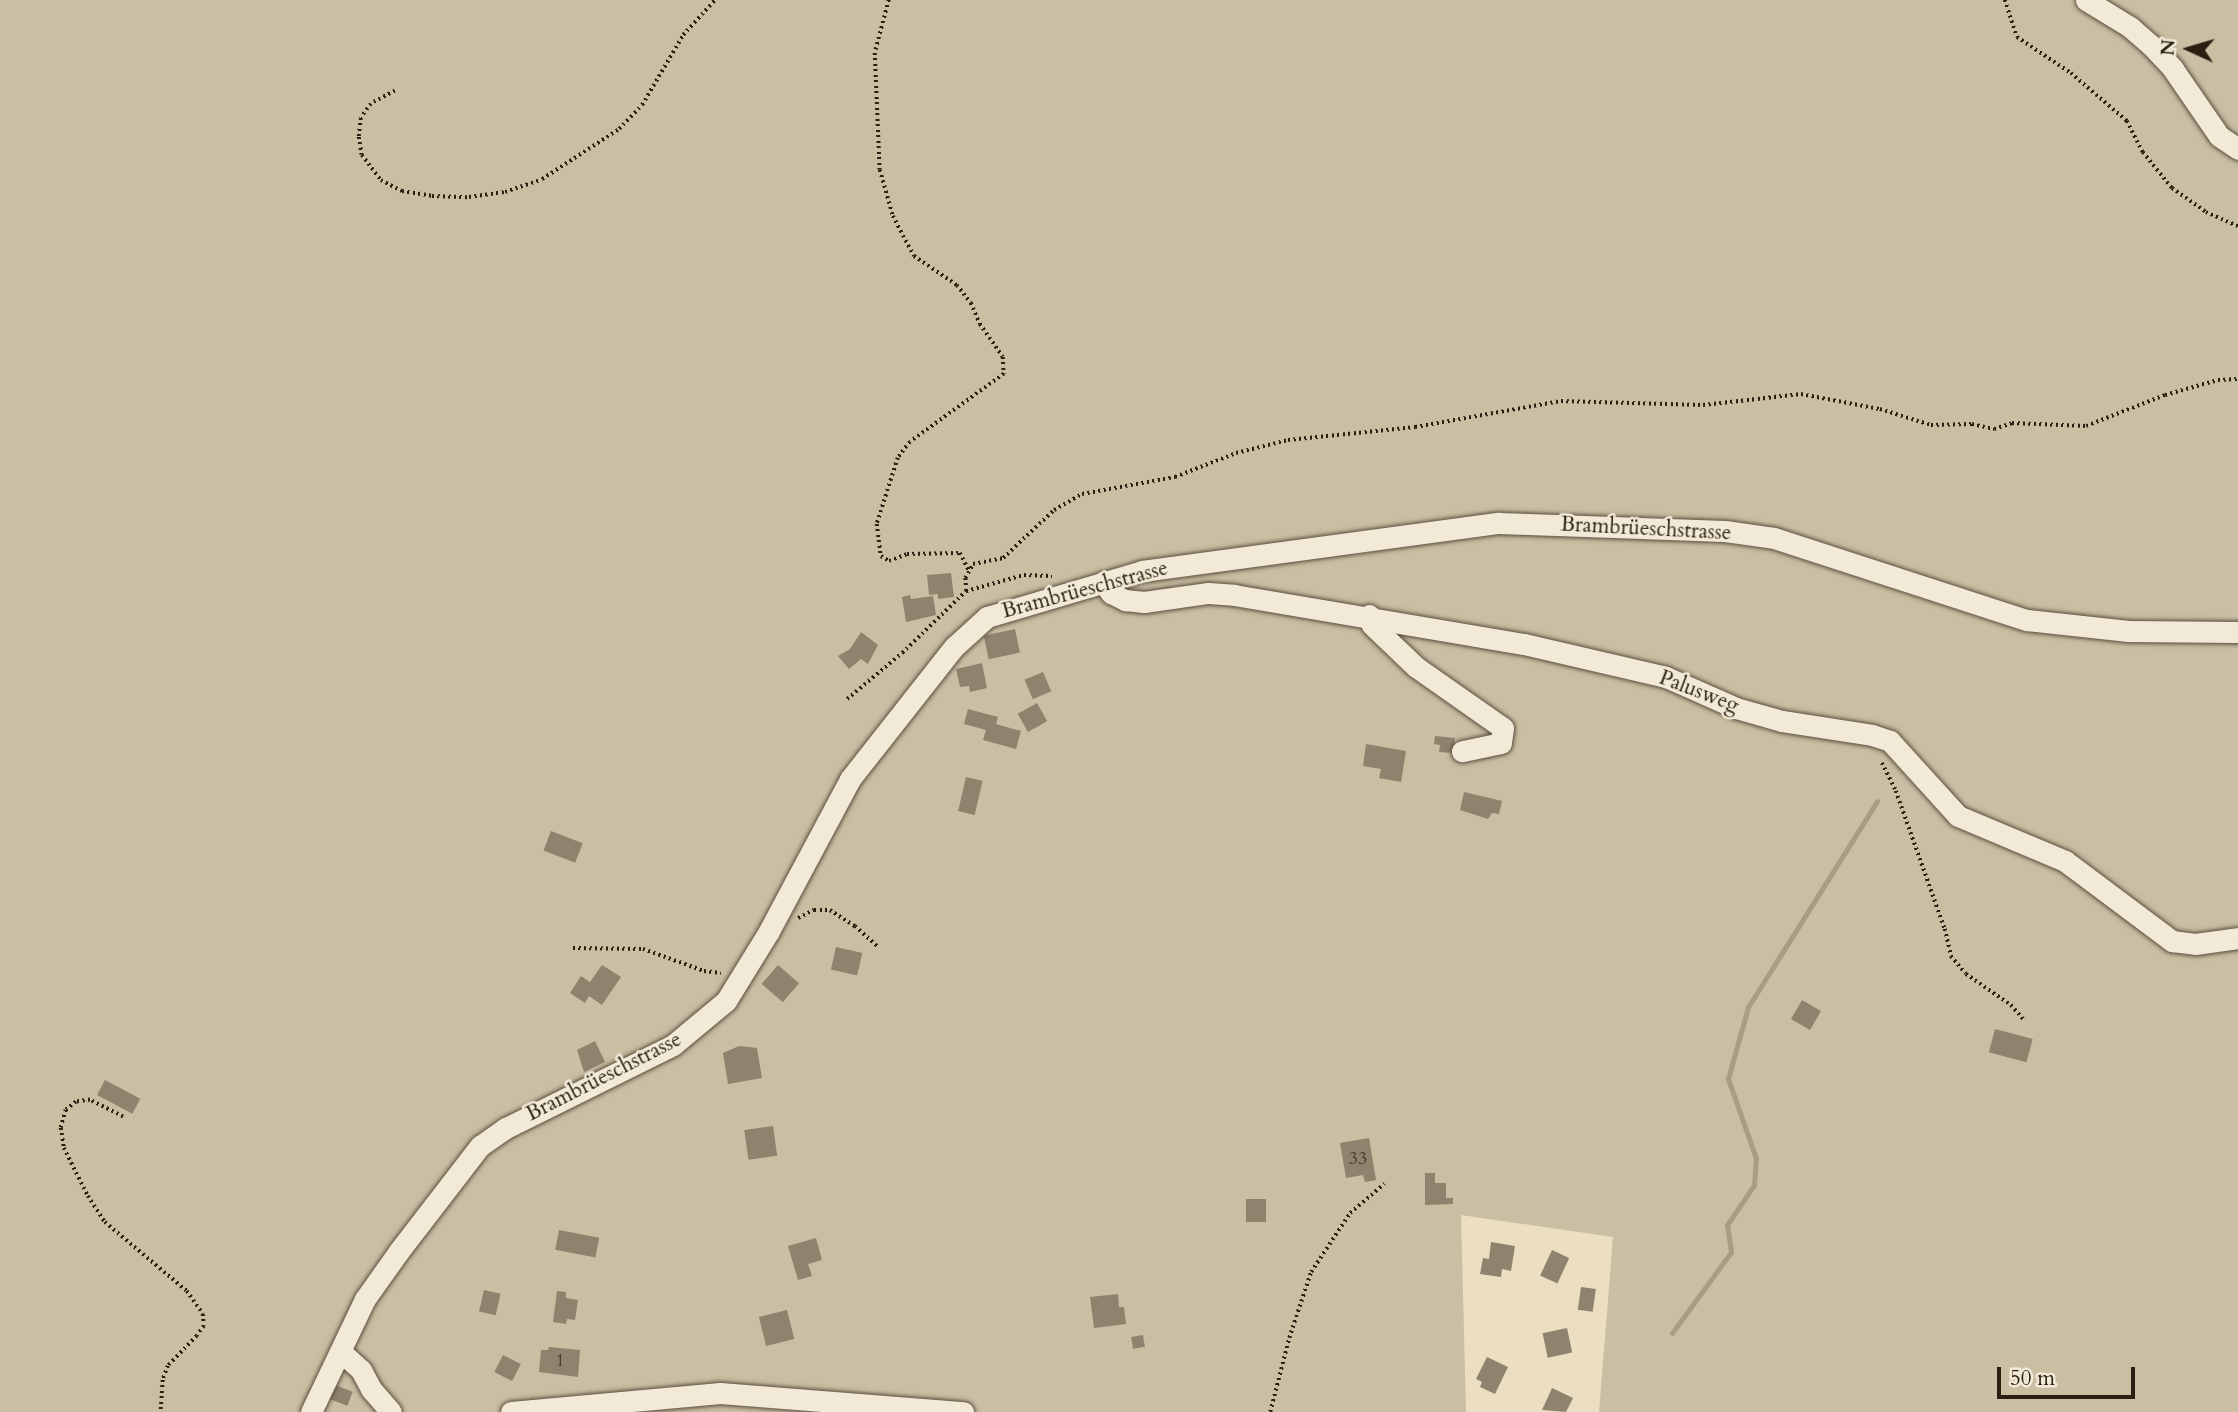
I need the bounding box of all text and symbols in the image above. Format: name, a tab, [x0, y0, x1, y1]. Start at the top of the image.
north arrow	[2154, 14, 2224, 84]
text: N	[2155, 38, 2182, 57]
street label: Brambrüeschstrasse	[1560, 512, 1732, 546]
street label: Brambrüeschstrasse	[999, 556, 1171, 624]
street label: Palusweg	[1655, 665, 1743, 719]
street label: Brambrüeschstrasse	[522, 1027, 686, 1127]
house number: 33	[1349, 1148, 1367, 1170]
house number: 1	[555, 1350, 565, 1372]
scale bar	[2000, 1352, 2138, 1396]
text: 50 m	[2010, 1364, 2055, 1393]

